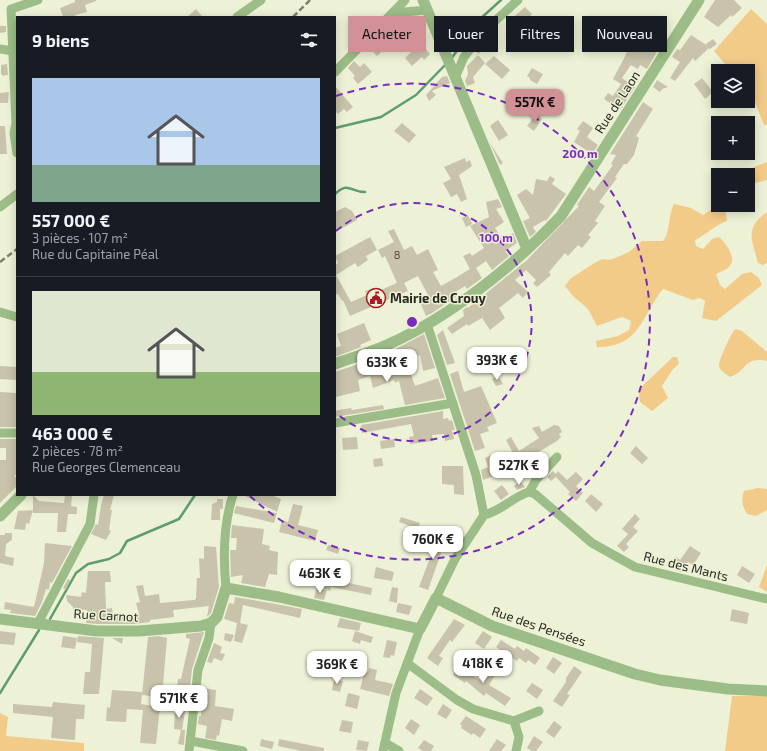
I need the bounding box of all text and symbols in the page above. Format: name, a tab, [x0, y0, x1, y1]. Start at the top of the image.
chip: Acheter	[348, 16, 426, 52]
chip: Louer	[434, 16, 498, 52]
chip: Filtres	[506, 16, 574, 52]
chip: Nouveau	[582, 16, 667, 52]
icon: filters	[298, 29, 320, 51]
text: 9 biens	[32, 30, 89, 50]
map controls	[711, 64, 755, 212]
button: layers	[711, 64, 755, 108]
street label: Rue de Laon	[591, 68, 643, 136]
pin: 557K €	[502, 89, 568, 123]
text: 557K €	[515, 94, 555, 110]
icon: home	[140, 104, 212, 176]
button: +	[711, 116, 755, 160]
text: 200 m	[562, 146, 598, 160]
button: −	[711, 168, 755, 212]
text: 557 000 €	[32, 210, 110, 230]
text: 3 pièces · 107 m²	[32, 230, 128, 246]
text: 100 m	[479, 230, 513, 244]
text: Rue du Capitaine Péal	[32, 246, 159, 262]
house number: 8	[394, 248, 400, 261]
public building icon: Mairie de Crouy	[365, 287, 387, 309]
place label: Mairie de Crouy	[390, 290, 487, 306]
centre of rings	[405, 315, 419, 329]
icon: home	[140, 317, 212, 389]
pin: 393K €	[464, 347, 530, 381]
pin: 633K €	[354, 349, 420, 383]
text: 393K €	[476, 352, 518, 368]
text: 633K €	[366, 354, 408, 370]
text: 463 000 €	[32, 423, 113, 443]
text: 2 pièces · 78 m²	[32, 443, 123, 459]
pin: 527K €	[486, 452, 552, 486]
text: 527K €	[499, 457, 539, 473]
text: Rue Georges Clemenceau	[32, 459, 181, 475]
pin: 760K €	[400, 526, 466, 560]
text: 760K €	[412, 531, 454, 547]
street label: Rue des Mants	[642, 548, 730, 584]
pin: 463K €	[287, 560, 353, 594]
text: 463K €	[299, 565, 341, 581]
street label: Rue des Pensées	[490, 602, 588, 650]
street label: Rue Carnot	[73, 605, 139, 625]
pin: 418K €	[450, 650, 516, 684]
pin: 369K €	[304, 651, 370, 685]
text: 418K €	[462, 655, 504, 671]
text: 369K €	[316, 656, 358, 672]
pin: 571K €	[146, 685, 212, 719]
text: 571K €	[160, 690, 198, 706]

